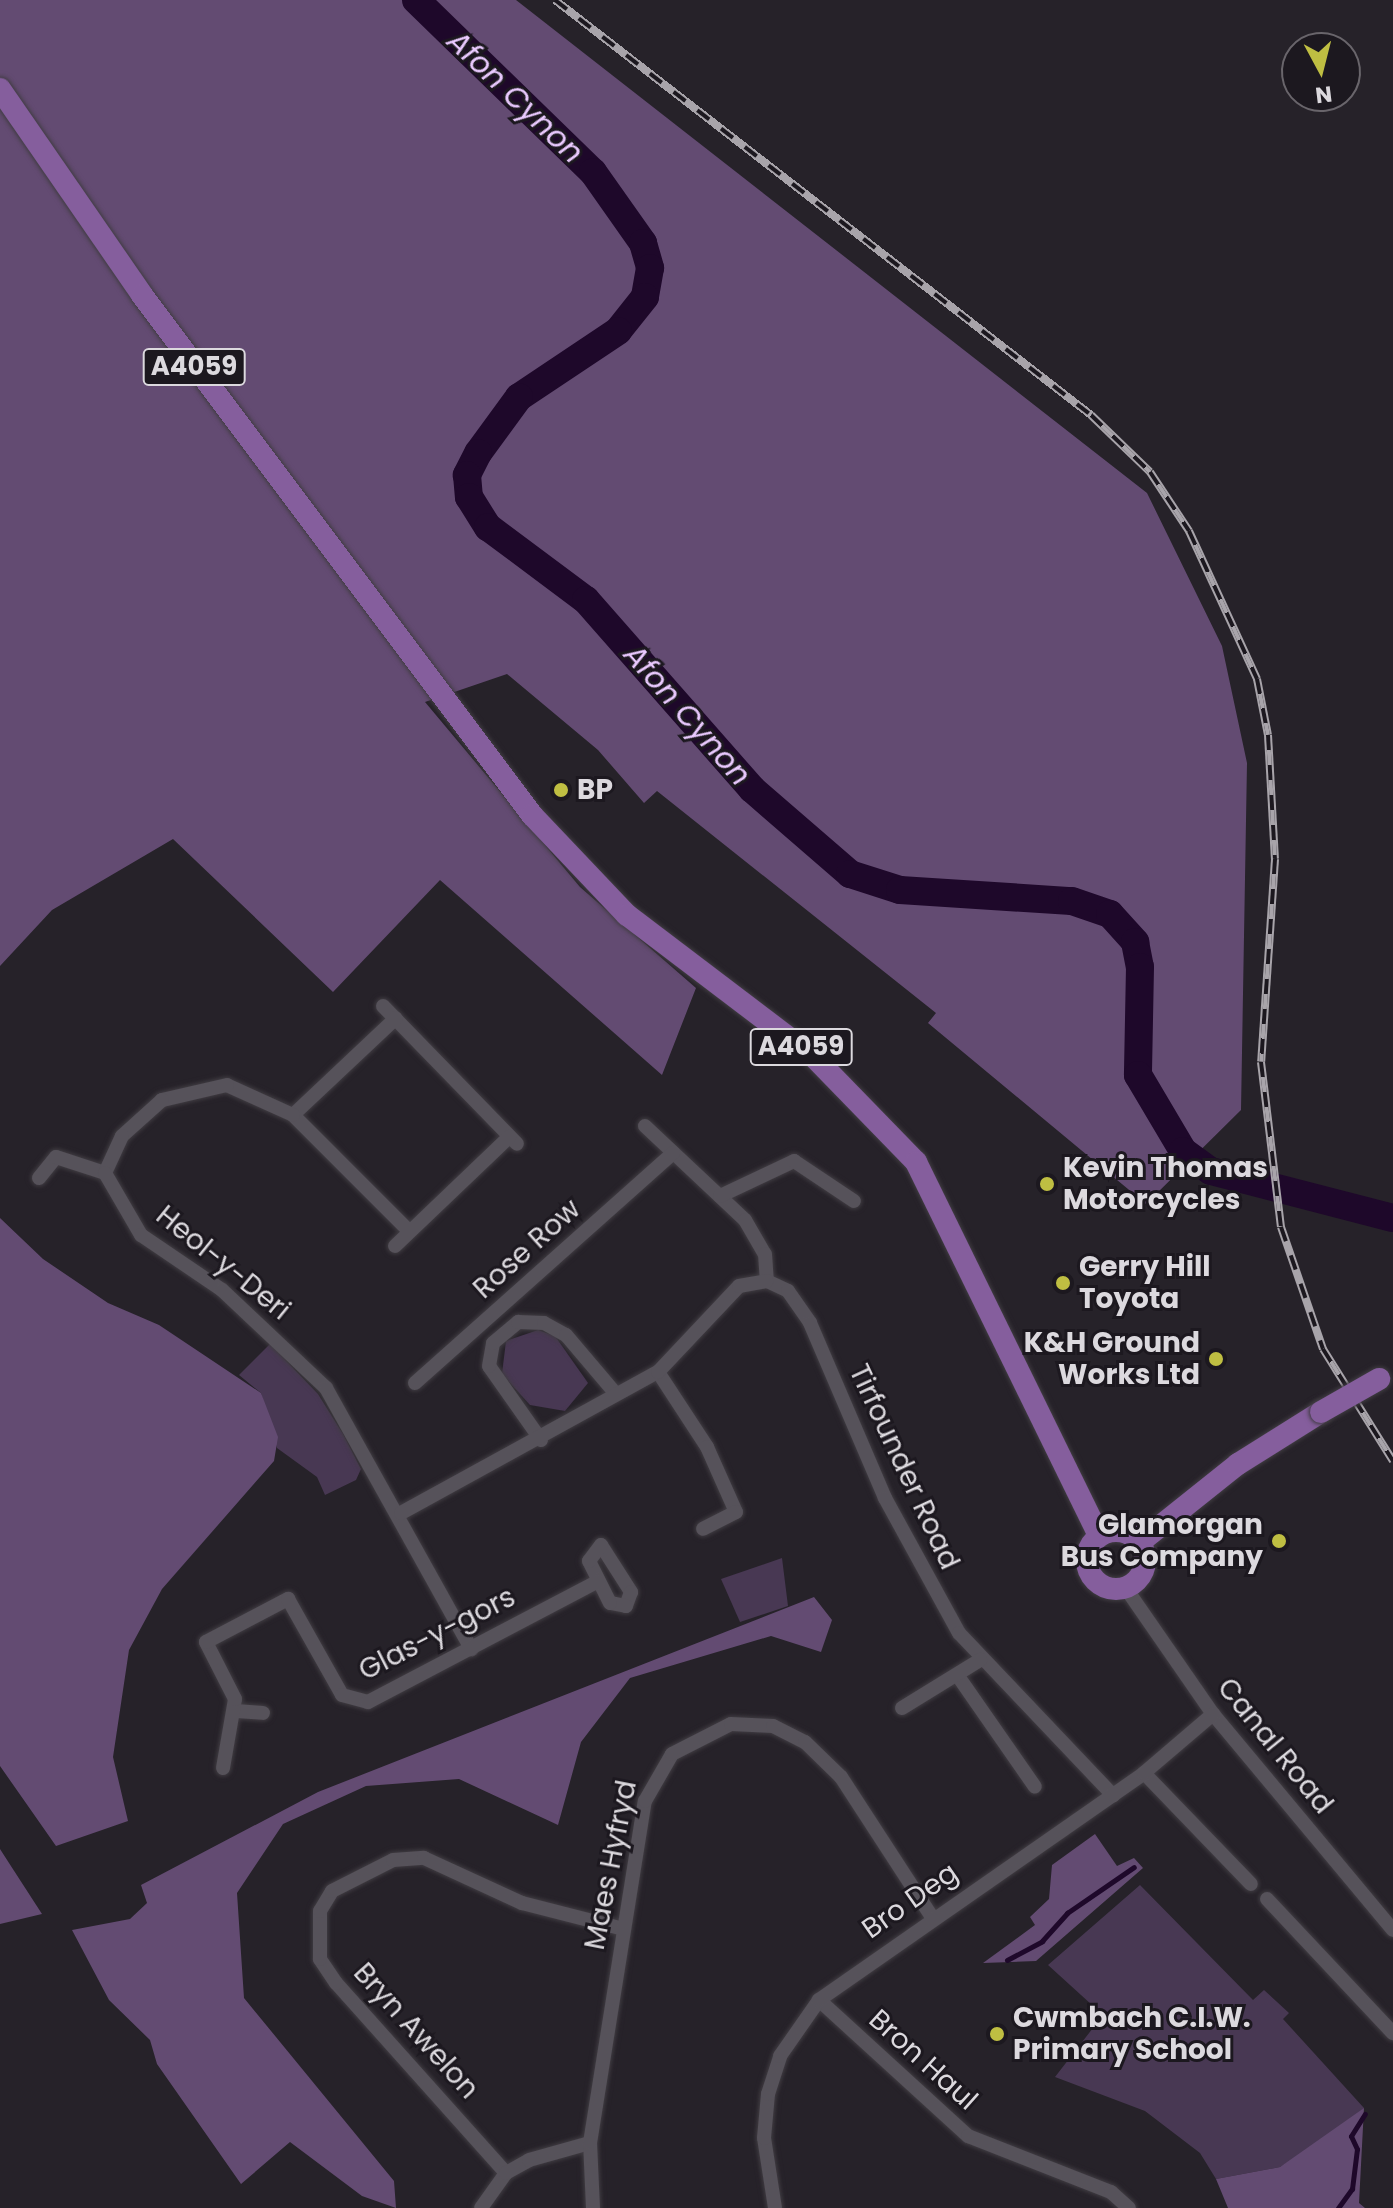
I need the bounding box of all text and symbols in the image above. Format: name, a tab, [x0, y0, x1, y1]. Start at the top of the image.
water label: Afon Cynon	[440, 23, 590, 171]
north arrow	[1281, 32, 1361, 112]
text: N	[1314, 78, 1334, 111]
road number: A4059	[142, 345, 246, 389]
water label: Afon Cynon	[616, 637, 758, 793]
place label: BP	[577, 773, 613, 807]
marker: BP	[552, 781, 570, 799]
road number: A4059	[749, 1025, 853, 1069]
place label: Kevin Thomas Motorcycles	[1063, 1151, 1268, 1217]
marker: Kevin Thomas Motorcycles	[1038, 1175, 1056, 1193]
street label: Rose Row	[467, 1192, 587, 1306]
street label: Heol-y-Deri	[149, 1199, 297, 1327]
place label: Gerry Hill Toyota	[1079, 1250, 1210, 1316]
marker: Gerry Hill Toyota	[1054, 1274, 1072, 1292]
place label: K&H Ground Works Ltd	[1024, 1326, 1200, 1392]
marker: K&H Ground Works Ltd	[1207, 1350, 1225, 1368]
street label: Tirfounder Road	[842, 1359, 966, 1575]
place label: Glamorgan Bus Company	[1061, 1508, 1263, 1574]
marker: Glamorgan Bus Company	[1270, 1532, 1288, 1550]
street label: Glas-y-gors	[353, 1580, 521, 1688]
street label: Canal Road	[1210, 1671, 1340, 1821]
street label: Maes Hyfryd	[578, 1777, 644, 1953]
street label: Bro Deg	[856, 1856, 964, 1946]
street label: Bryn Awelon	[346, 1956, 486, 2106]
place label: Cwmbach C.I.W. Primary School	[1013, 2001, 1251, 2067]
street label: Bron Haul	[862, 2003, 984, 2117]
marker: Cwmbach C.I.W. Primary School	[988, 2025, 1006, 2043]

